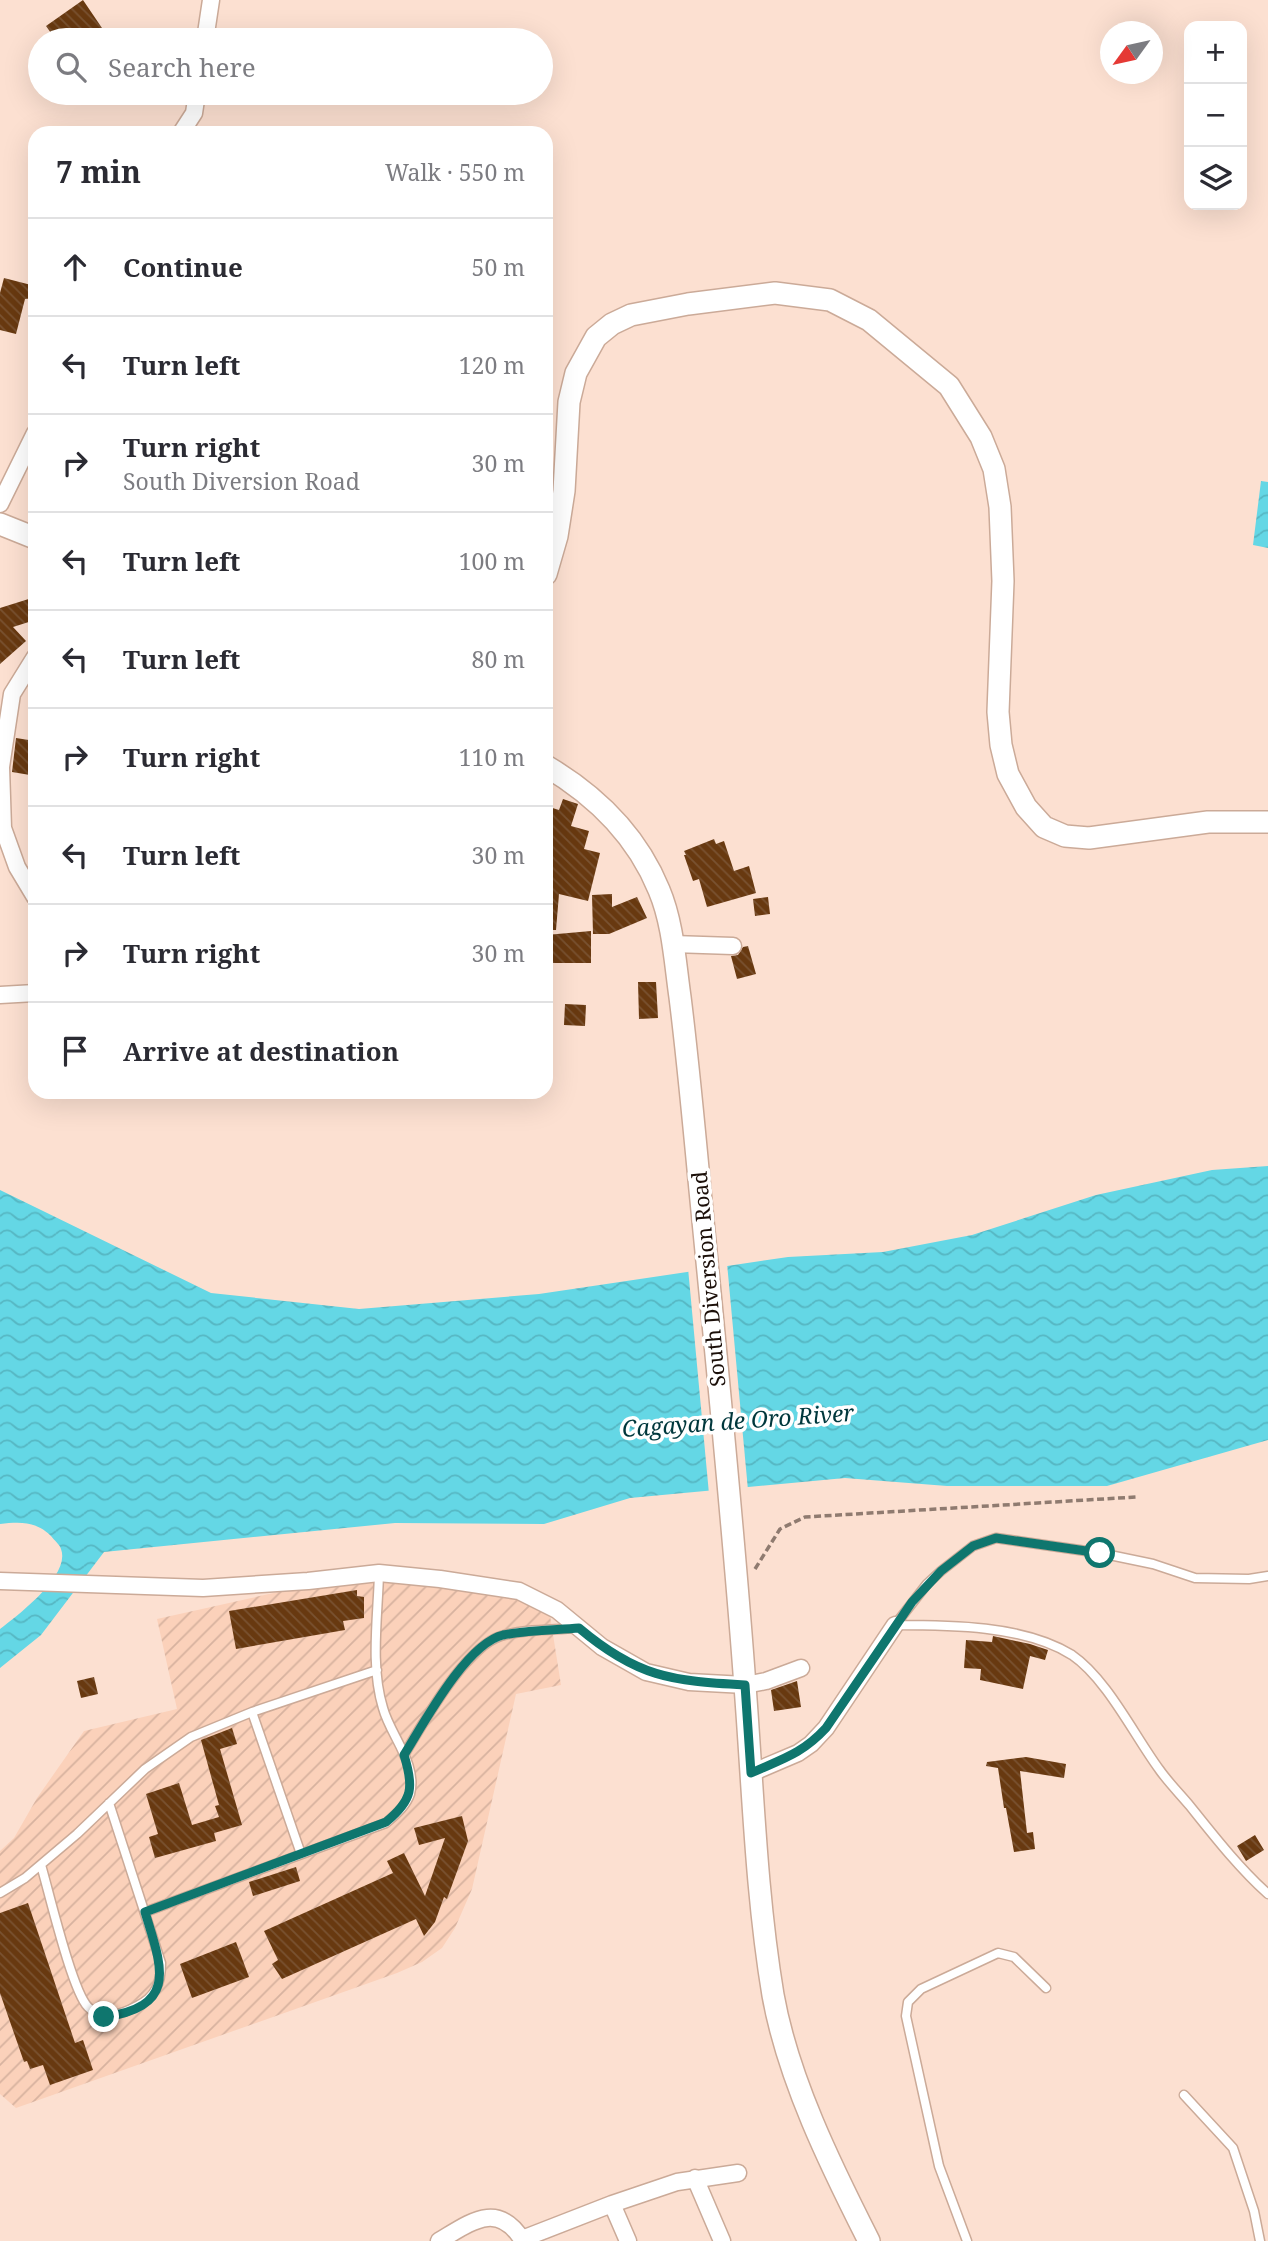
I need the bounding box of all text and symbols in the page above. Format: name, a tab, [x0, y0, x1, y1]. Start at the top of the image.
north arrow	[1100, 21, 1163, 84]
map controls	[1184, 21, 1247, 210]
button: +	[1184, 21, 1247, 84]
search box	[28, 28, 553, 105]
icon: search	[52, 48, 90, 86]
text: Search here	[108, 49, 256, 85]
button: −	[1184, 84, 1247, 147]
button: layers	[1184, 147, 1247, 210]
text: 7 min	[56, 151, 141, 192]
text: Walk · 550 m	[385, 156, 525, 188]
icon: ahead	[56, 248, 94, 286]
text: Continue	[123, 249, 243, 285]
text: 50 m	[472, 251, 525, 283]
icon: left	[56, 346, 94, 384]
text: Turn left	[123, 347, 240, 383]
text: 120 m	[459, 349, 525, 381]
text: Turn right	[123, 429, 260, 465]
icon: right	[56, 444, 94, 482]
text: 30 m	[472, 447, 525, 479]
text: South Diversion Road	[123, 465, 360, 497]
icon: left	[56, 542, 94, 580]
text: Turn left	[123, 543, 240, 579]
text: 100 m	[459, 545, 525, 577]
icon: left	[56, 640, 94, 678]
text: Turn left	[123, 641, 240, 677]
text: 80 m	[472, 643, 525, 675]
icon: right	[56, 738, 94, 776]
text: Turn right	[123, 739, 260, 775]
text: 110 m	[459, 741, 525, 773]
icon: left	[56, 836, 94, 874]
text: Turn left	[123, 837, 240, 873]
text: 30 m	[472, 839, 525, 871]
icon: right	[56, 934, 94, 972]
text: Turn right	[123, 935, 260, 971]
text: 30 m	[472, 937, 525, 969]
icon: arrive	[56, 1032, 94, 1070]
text: Arrive at destination	[123, 1033, 399, 1069]
street label: South Diversion Road	[685, 1170, 731, 1388]
water label: Cagayan de Oro River	[621, 1396, 855, 1444]
route start	[1084, 1537, 1115, 1568]
route end	[88, 2001, 119, 2032]

